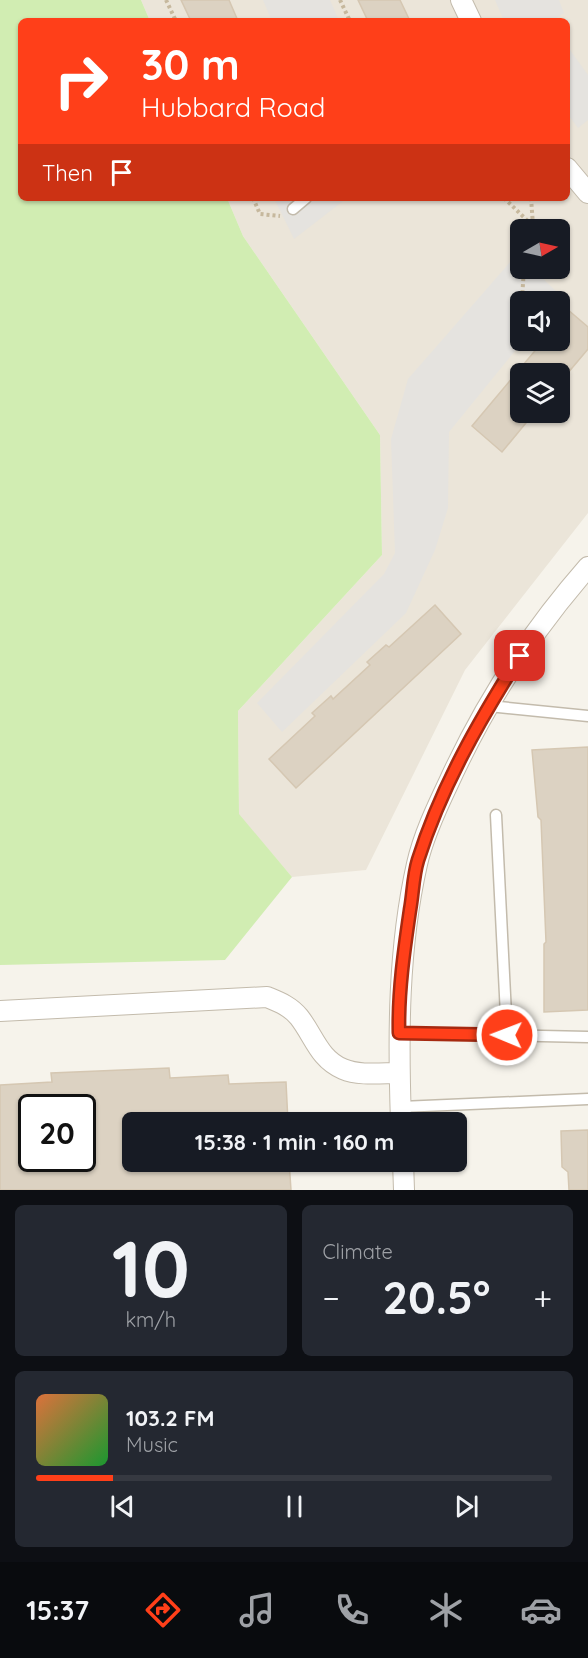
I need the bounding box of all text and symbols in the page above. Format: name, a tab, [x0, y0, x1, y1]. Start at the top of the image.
text: 30 m	[141, 38, 240, 91]
icon: right	[42, 42, 120, 120]
text: Hubbard Road	[141, 90, 325, 124]
icon: arrive	[105, 156, 138, 189]
text: Then	[42, 159, 93, 187]
north arrow	[510, 219, 570, 279]
map controls	[510, 219, 570, 423]
button: sound	[510, 291, 570, 351]
button: layers	[510, 363, 570, 423]
pin	[494, 630, 545, 681]
icon: arrive	[503, 639, 536, 672]
position arrow	[475, 1003, 539, 1067]
speed limit sign: 20	[18, 1094, 96, 1172]
text: 15:38 · 1 min · 160 m	[195, 1128, 394, 1156]
text: 10	[112, 1219, 190, 1317]
text: Climate	[323, 1239, 393, 1264]
text: 20.5°	[383, 1269, 491, 1325]
text: −	[323, 1277, 340, 1318]
text: +	[533, 1277, 552, 1318]
text: km/h	[125, 1307, 176, 1332]
text: 103.2 FM	[126, 1404, 214, 1432]
text: Music	[126, 1432, 178, 1457]
icon: previous	[106, 1490, 139, 1523]
icon: pause	[278, 1490, 311, 1523]
icon: next	[450, 1490, 483, 1523]
icon: directions	[142, 1589, 184, 1631]
icon: music	[236, 1589, 278, 1631]
icon: phone	[331, 1589, 373, 1631]
icon: climate	[425, 1589, 467, 1631]
icon: car	[520, 1589, 562, 1631]
text: 15:37	[26, 1593, 89, 1627]

